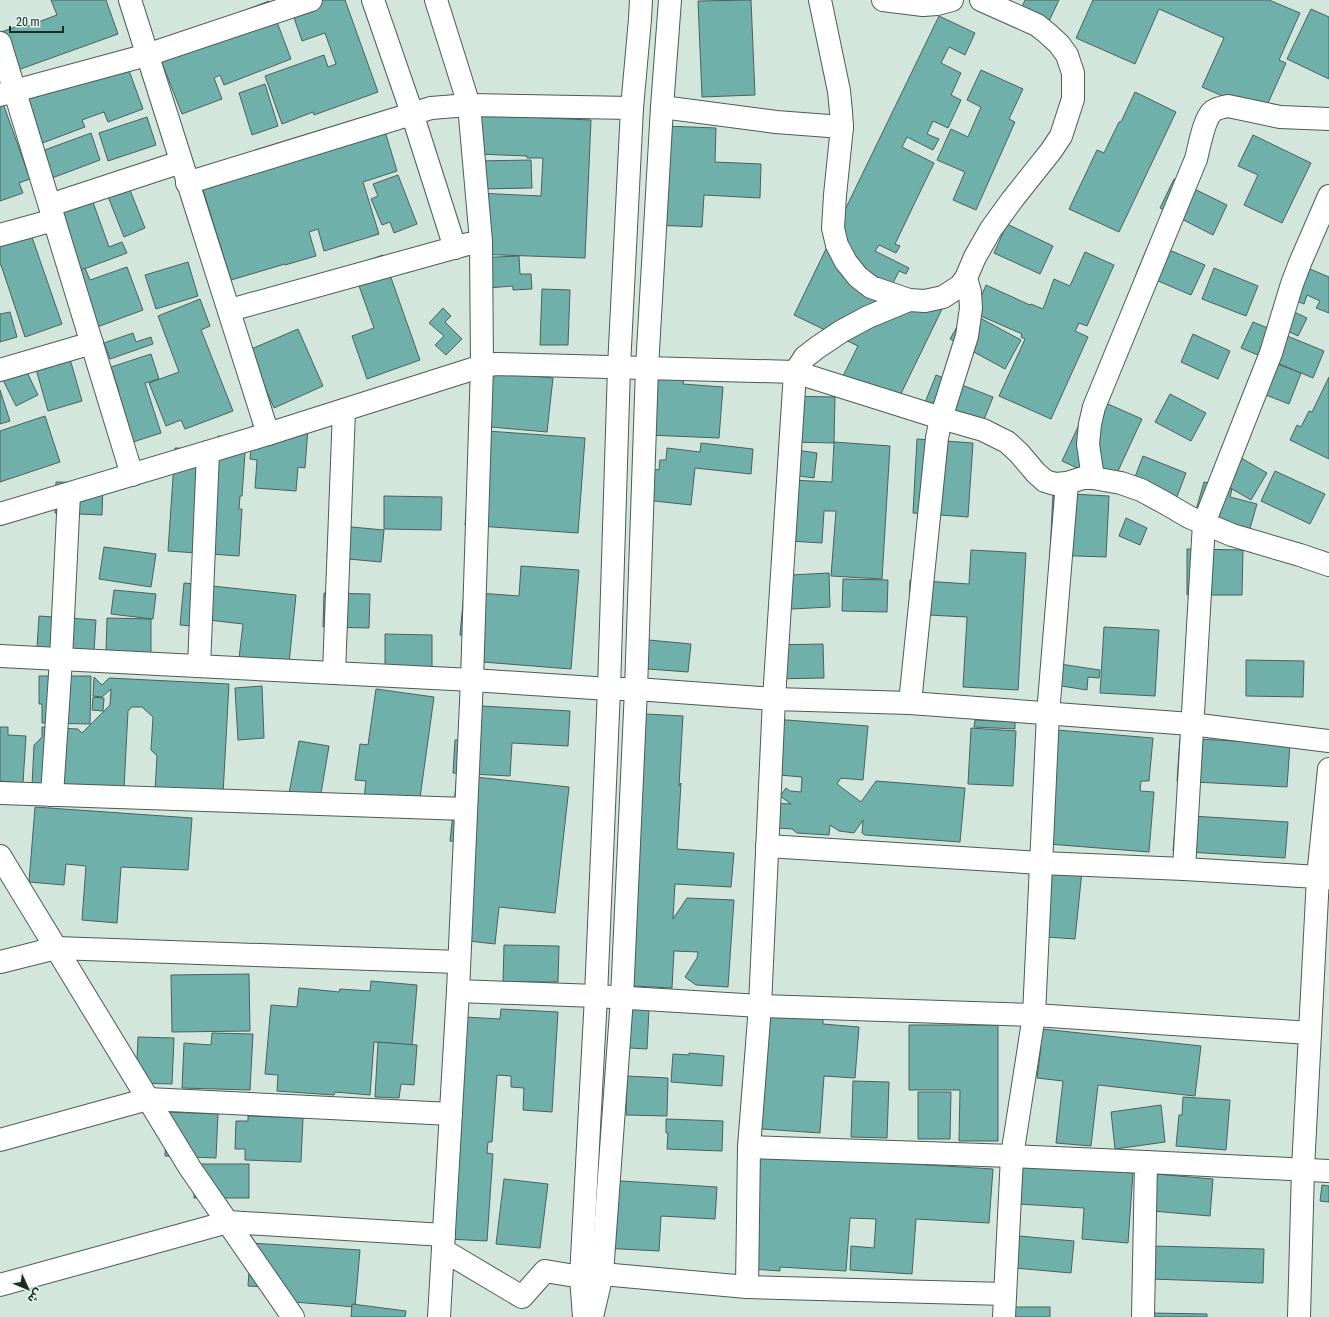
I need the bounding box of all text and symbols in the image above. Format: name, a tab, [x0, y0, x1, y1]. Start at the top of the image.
scale bar	[10, 8, 63, 34]
text: 20 m	[16, 15, 40, 29]
north arrow	[8, 1269, 48, 1309]
text: ش	[25, 1286, 45, 1306]

